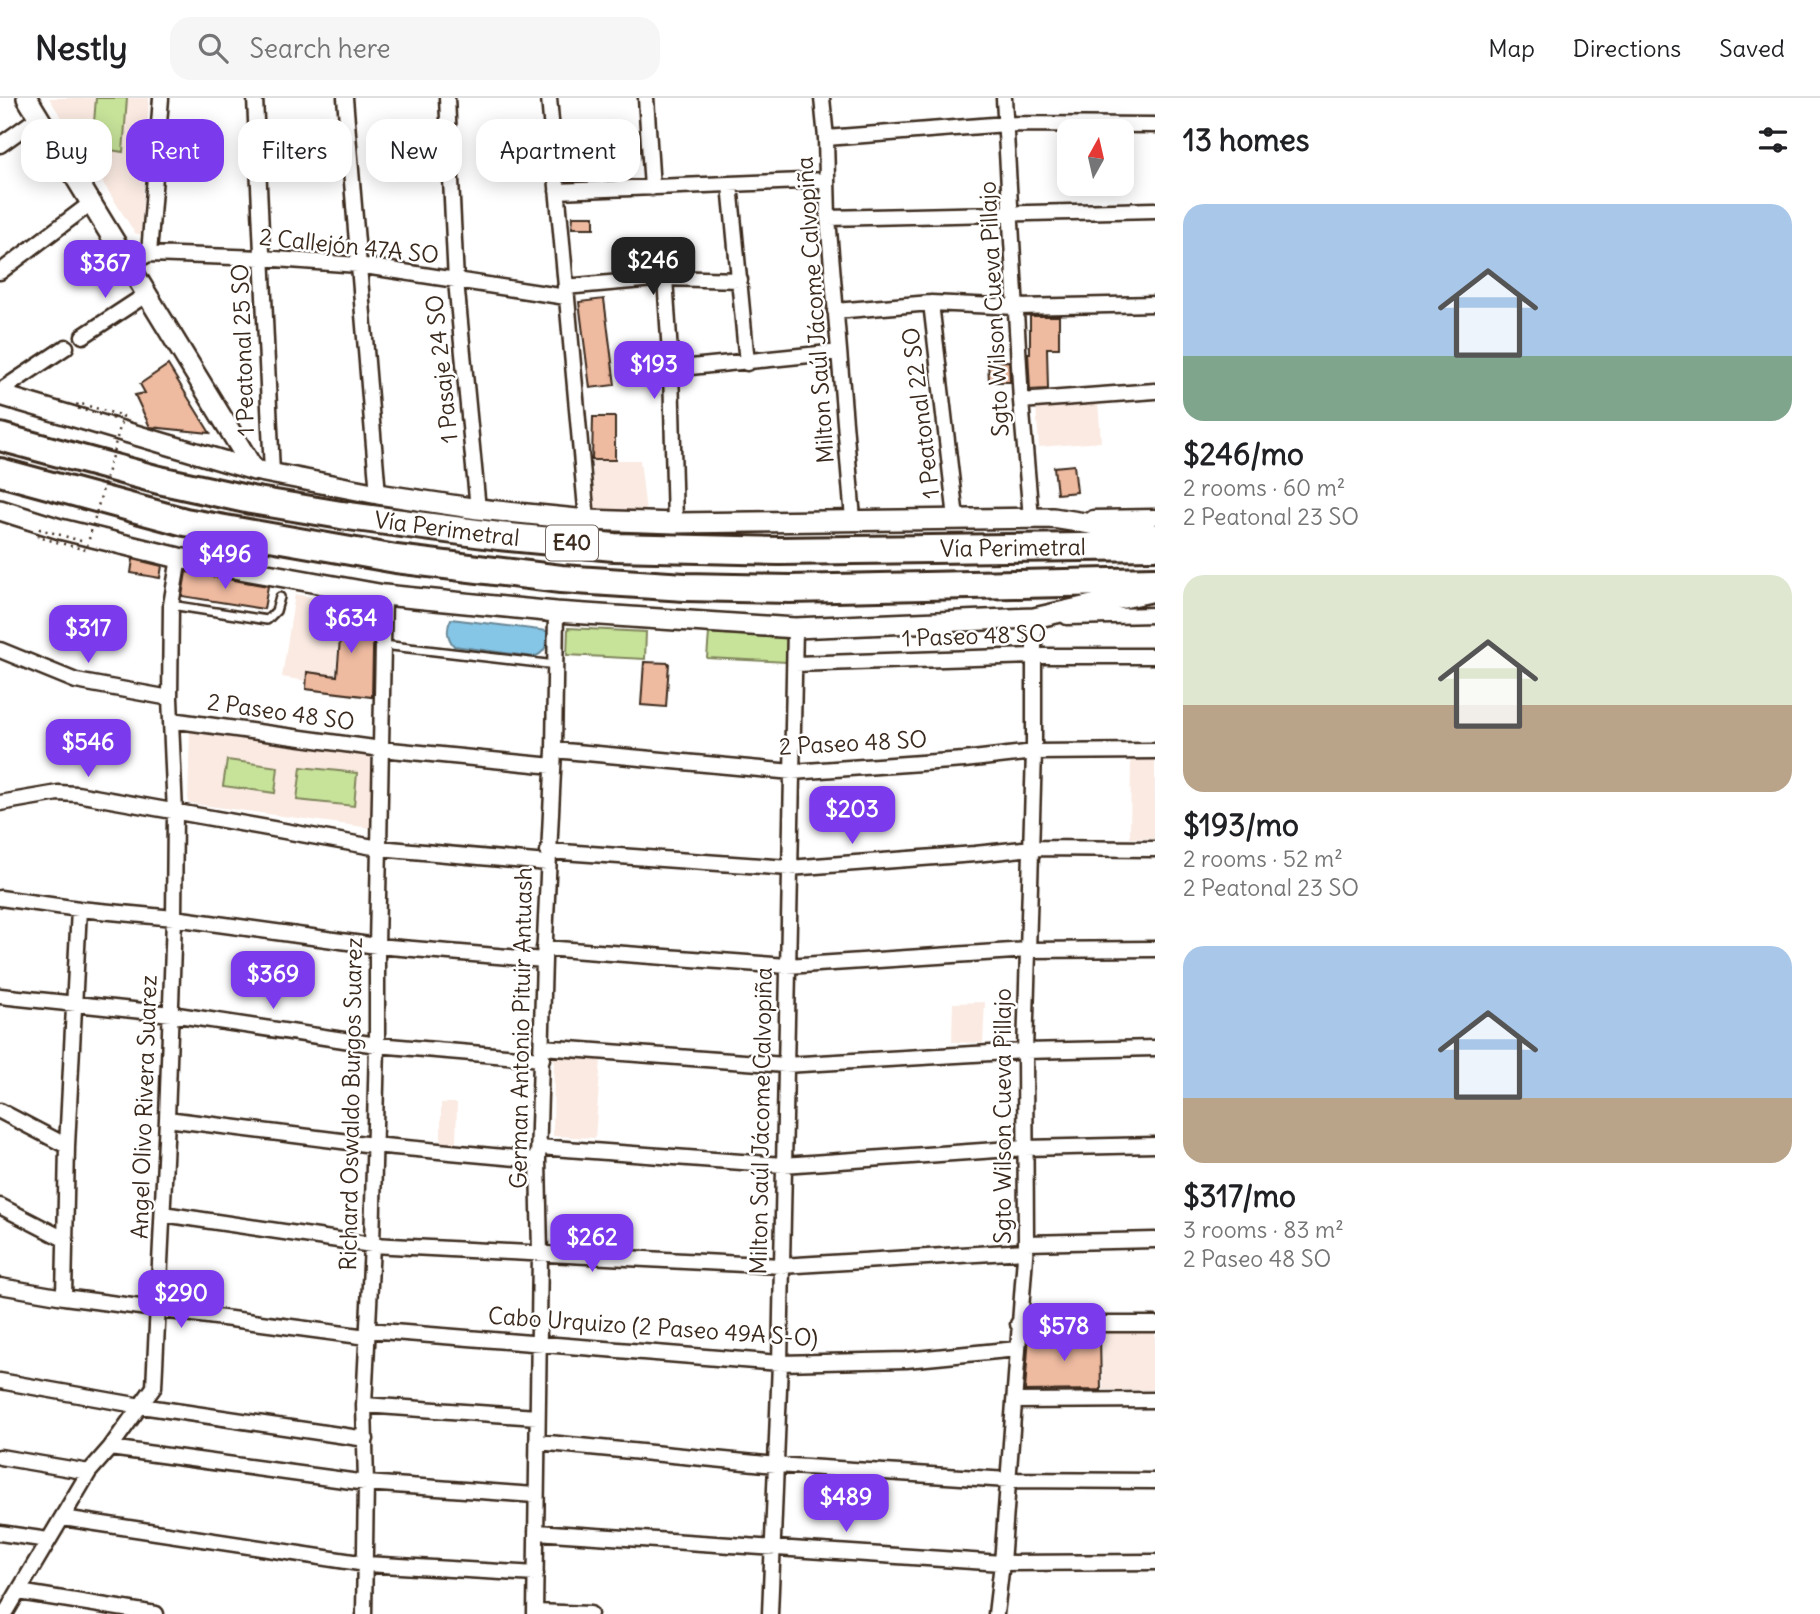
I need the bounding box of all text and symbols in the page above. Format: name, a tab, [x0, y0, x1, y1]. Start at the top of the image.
search box	[170, 17, 660, 80]
text: Nestly	[35, 27, 128, 69]
icon: search	[194, 29, 232, 67]
text: Search here	[250, 32, 391, 65]
text: Map	[1488, 33, 1535, 63]
text: Directions	[1573, 33, 1681, 63]
text: Saved	[1719, 33, 1785, 63]
chip: Buy	[21, 119, 112, 182]
chip: Rent	[126, 119, 224, 182]
chip: Filters	[238, 119, 352, 182]
chip: New	[366, 119, 462, 182]
chip: Apartment	[476, 119, 640, 182]
north arrow	[1057, 119, 1134, 196]
map controls	[1057, 119, 1134, 196]
text: 13 homes	[1183, 121, 1309, 159]
icon: filters	[1754, 121, 1792, 159]
street label: Milton Saúl Jácome Calvopiña	[789, 156, 840, 464]
street label: Sgto Wilson Cueva Pillajo	[972, 181, 1015, 438]
street label: 2 Callejón 47A SO	[258, 222, 440, 269]
pin: $246	[612, 238, 694, 297]
pin: $367	[64, 240, 146, 300]
text: $246	[627, 245, 679, 274]
text: $367	[80, 248, 130, 277]
icon: home	[1425, 250, 1551, 376]
street label: 1 Peatonal 25 SO	[225, 263, 260, 437]
street label: 1 Pasaje 24 SO	[419, 293, 464, 445]
street label: 1 Peatonal 22 SO	[896, 326, 945, 500]
pin: $193	[613, 342, 695, 401]
text: $193	[630, 349, 678, 378]
text: $246/mo	[1183, 435, 1304, 473]
text: 2 rooms · 60 m²	[1183, 473, 1345, 502]
text: 2 Peatonal 23 SO	[1183, 502, 1359, 531]
street label: Vía Perimetral	[373, 505, 521, 552]
road number: E40	[546, 526, 598, 560]
pin: $496	[184, 532, 266, 591]
street label: Vía Perimetral	[940, 532, 1086, 563]
text: $496	[199, 539, 251, 568]
pin: $634	[310, 596, 392, 655]
text: $634	[325, 603, 377, 632]
pin: $317	[47, 606, 129, 665]
text: $317	[65, 613, 111, 642]
street label: 1 Paseo 48 SO	[901, 618, 1047, 653]
icon: home	[1425, 621, 1551, 747]
street label: 2 Paseo 48 SO	[206, 687, 357, 736]
pin: $546	[47, 720, 129, 779]
street label: 2 Paseo 48 SO	[778, 724, 928, 761]
text: $546	[62, 727, 114, 756]
pin: $203	[811, 786, 893, 846]
text: $203	[825, 794, 879, 823]
text: $193/mo	[1183, 806, 1299, 844]
text: 2 rooms · 52 m²	[1183, 844, 1343, 873]
street label: German Antonio Pituir Antuash	[503, 867, 538, 1189]
text: 2 Peatonal 23 SO	[1183, 873, 1359, 902]
street label: Richard Oswaldo Burgos Suarez	[333, 937, 368, 1271]
pin: $369	[232, 951, 314, 1011]
text: $369	[247, 959, 299, 988]
street label: Milton Saúl Jácome Calvopiña	[743, 967, 778, 1275]
street label: Angel Olivo Rivera Suarez	[124, 975, 163, 1239]
street label: Sgto Wilson Cueva Pillajo	[988, 988, 1017, 1244]
icon: home	[1425, 992, 1551, 1118]
text: $317/mo	[1183, 1177, 1296, 1215]
pin: $262	[551, 1214, 633, 1274]
text: 3 rooms · 83 m²	[1183, 1215, 1344, 1244]
text: $262	[566, 1222, 618, 1251]
text: 2 Paseo 48 SO	[1183, 1244, 1331, 1273]
pin: $290	[140, 1270, 222, 1330]
text: $290	[154, 1278, 208, 1307]
street label: Cabo Urquizo (2 Paseo 49A S-O)	[487, 1301, 819, 1353]
pin: $578	[1023, 1304, 1105, 1363]
text: $578	[1039, 1311, 1089, 1340]
pin: $489	[805, 1474, 887, 1534]
text: $489	[820, 1482, 872, 1511]

